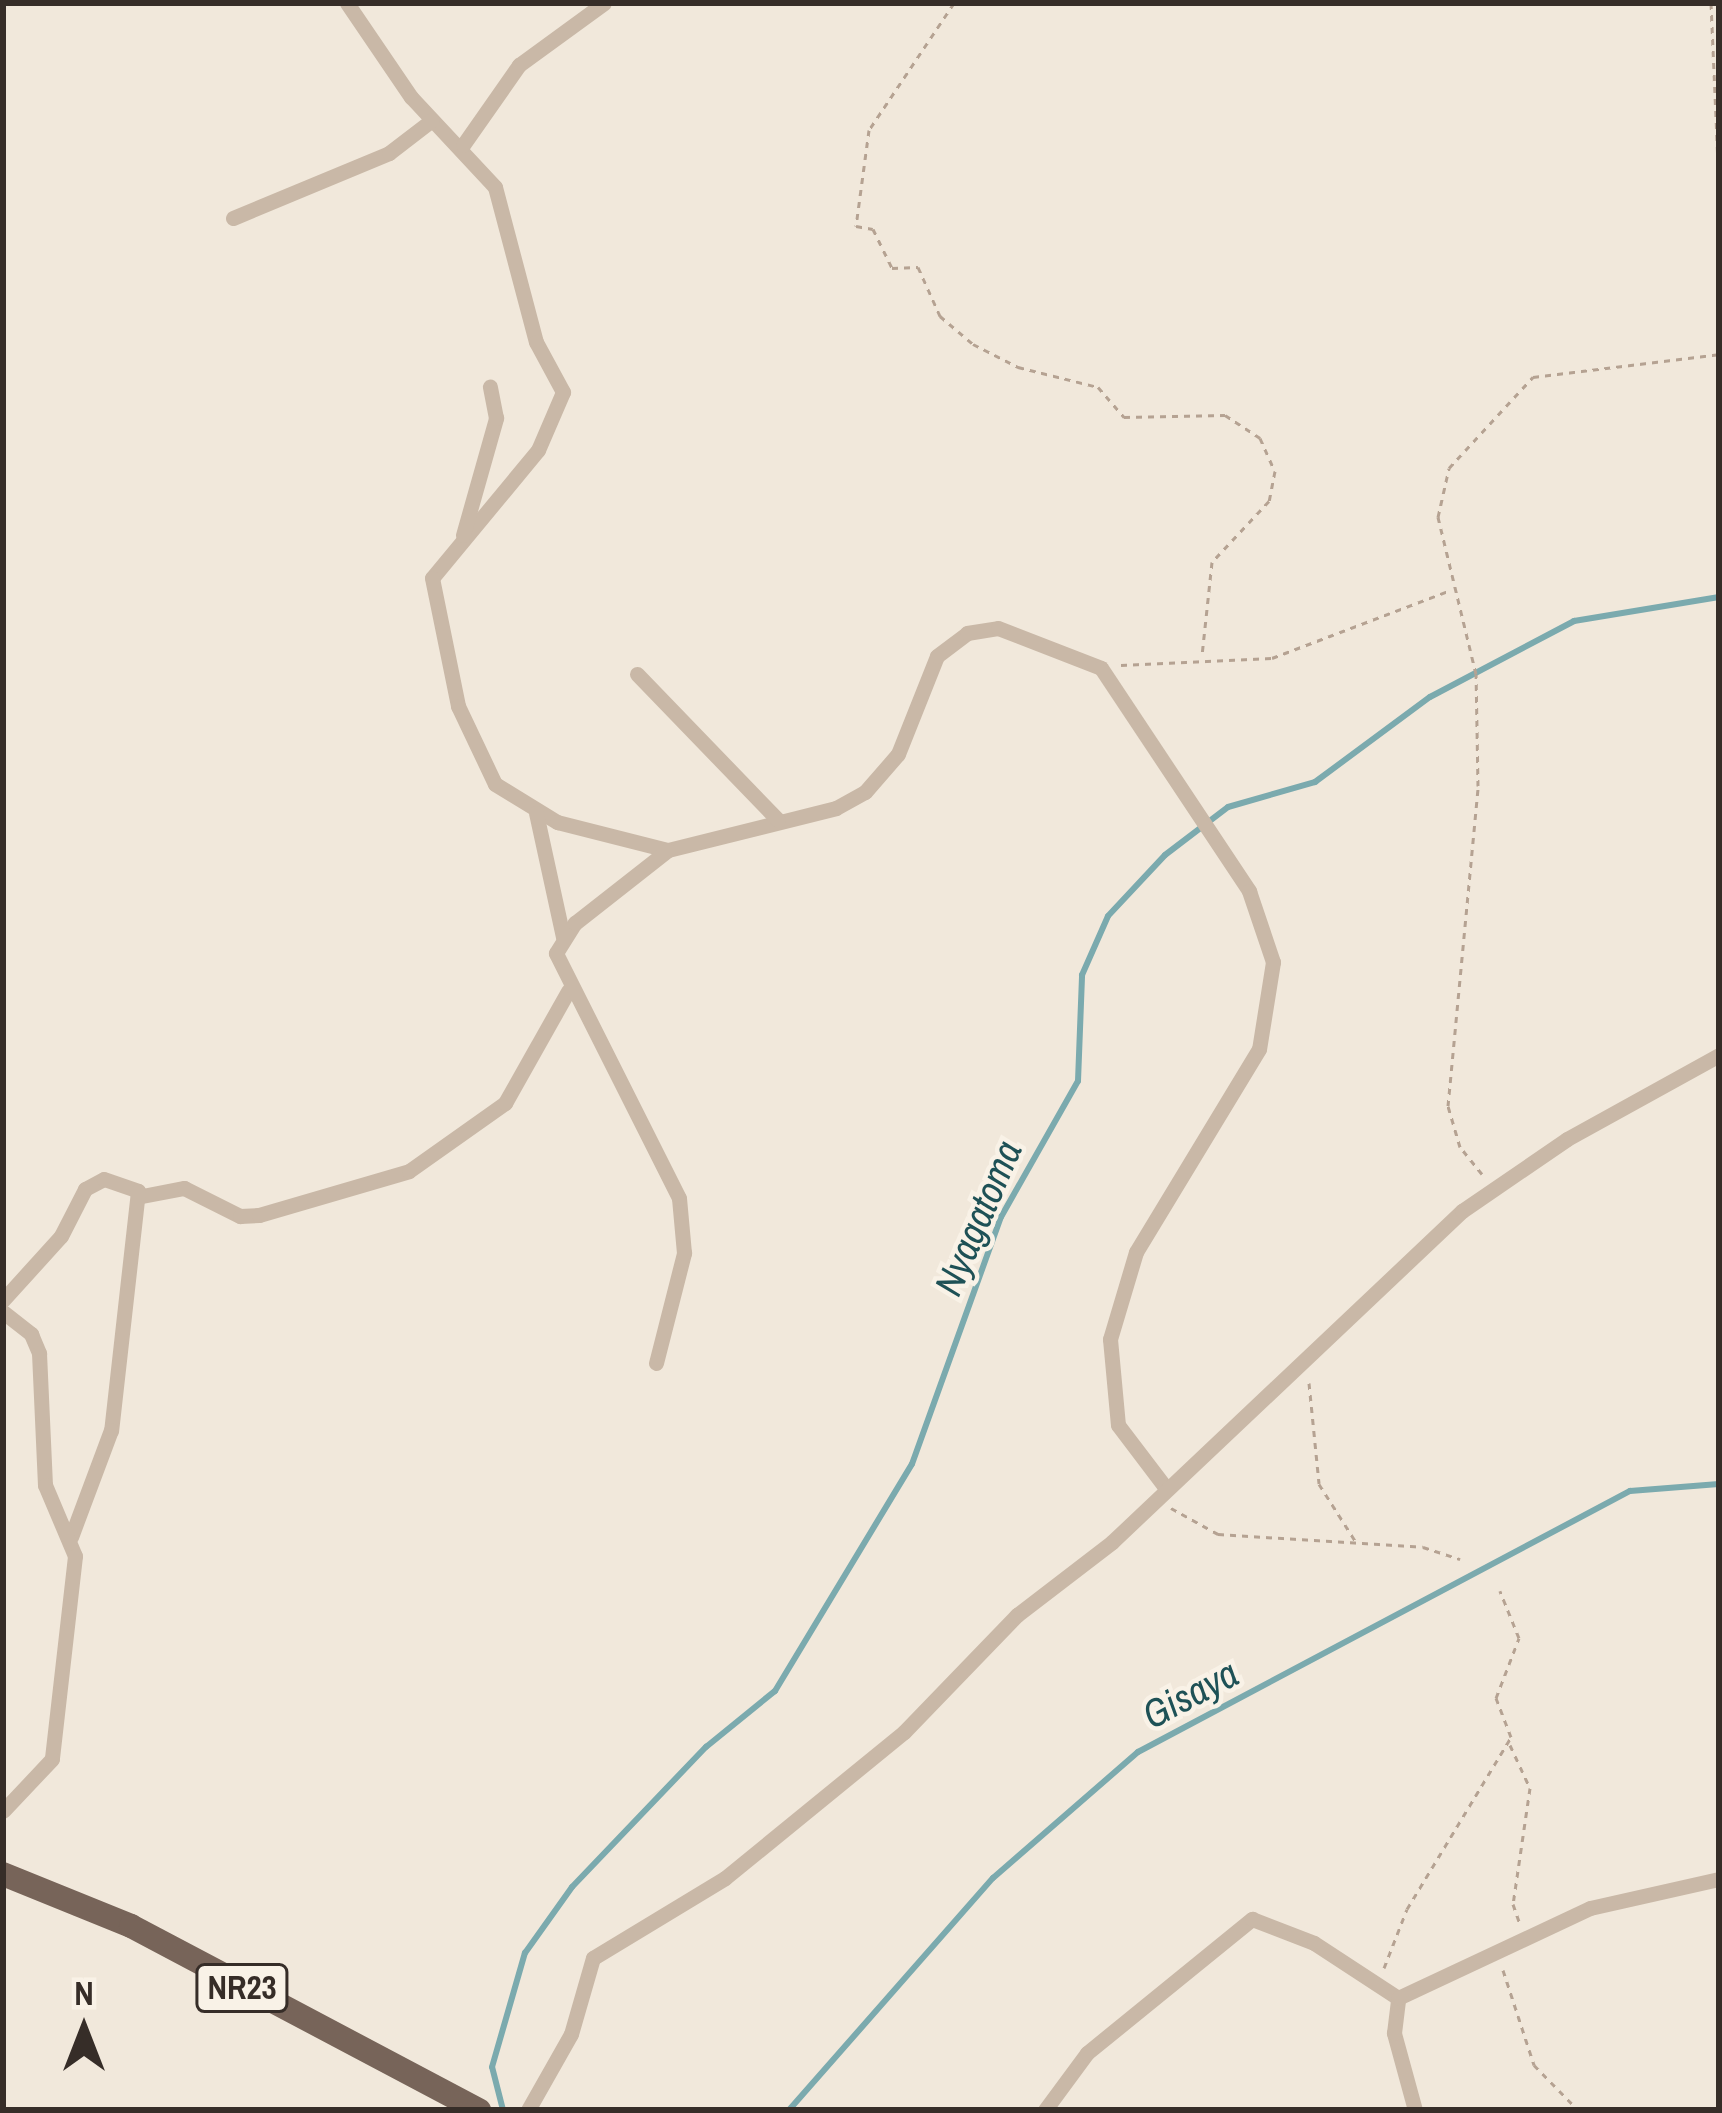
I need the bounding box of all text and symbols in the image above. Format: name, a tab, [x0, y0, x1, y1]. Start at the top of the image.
water label: Nyagatoma	[925, 1134, 1031, 1302]
water label: Gisaya	[1134, 1650, 1246, 1738]
road number: NR23	[194, 1961, 290, 2015]
north arrow	[24, 1969, 144, 2089]
text: N	[74, 1971, 94, 2015]

